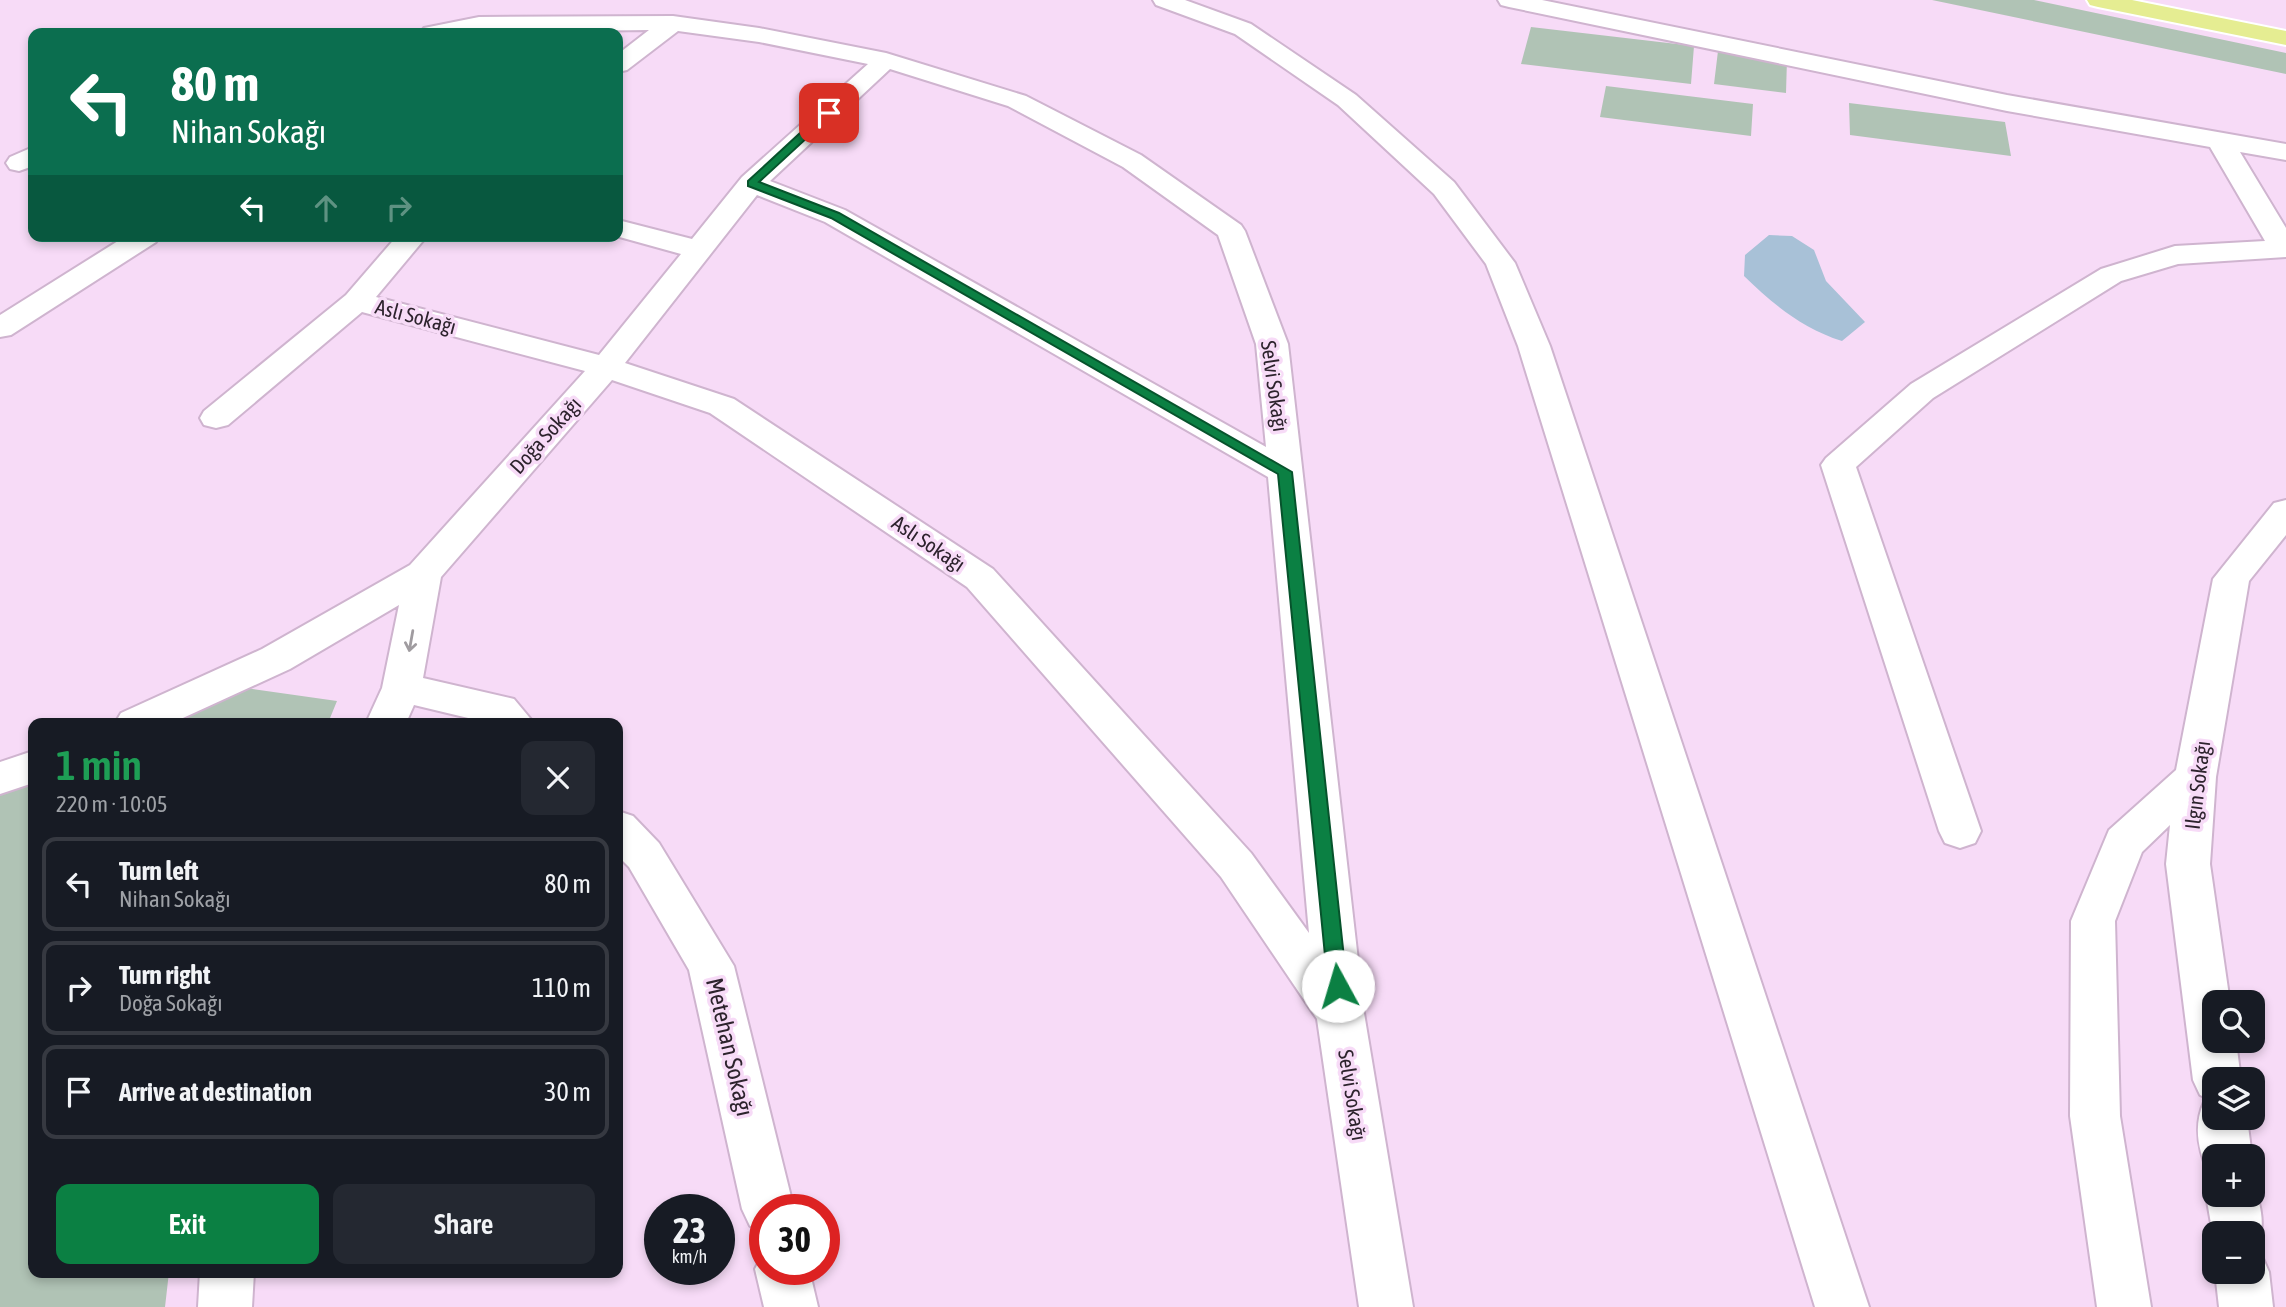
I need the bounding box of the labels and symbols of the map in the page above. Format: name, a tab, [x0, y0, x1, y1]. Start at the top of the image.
pin	[799, 83, 859, 143]
street label: Aslı Sokağı	[373, 294, 459, 338]
street label: Selvi Sokağı	[1257, 339, 1293, 433]
street label: Doğa Sokağı	[504, 392, 586, 478]
street label: Aslı Sokağı	[888, 510, 970, 576]
one-way arrow	[403, 629, 417, 652]
street label: Ilgın Sokağı	[2180, 739, 2214, 831]
position arrow	[1301, 949, 1375, 1023]
street label: Metehan Sokağı	[701, 975, 759, 1119]
street label: Selvi Sokağı	[1334, 1048, 1372, 1142]
speed limit sign: 30	[749, 1194, 840, 1285]

